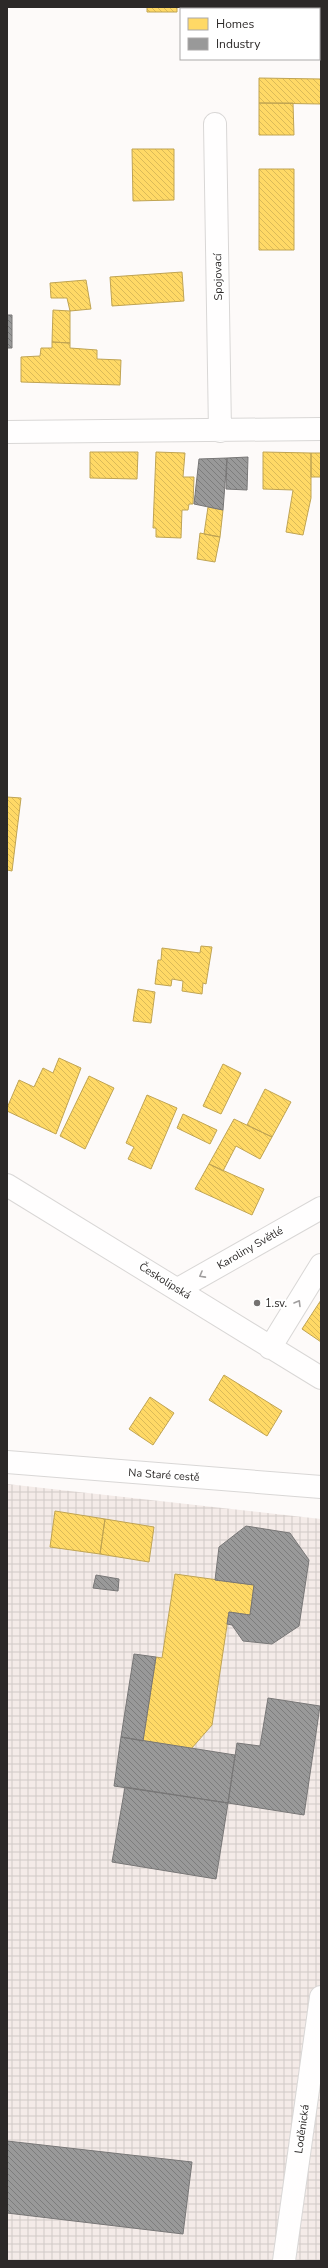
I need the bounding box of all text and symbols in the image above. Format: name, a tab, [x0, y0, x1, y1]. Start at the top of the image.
legend	[180, 8, 320, 60]
text: Homes	[216, 16, 254, 32]
text: Industry	[216, 36, 261, 52]
street label: Spojovací	[210, 252, 226, 301]
street label: Karoliny Světlé	[214, 1223, 286, 1273]
street label: Českolipská	[136, 1258, 194, 1303]
one-way arrow	[199, 1271, 206, 1278]
place label: 1.sv.	[265, 1296, 287, 1311]
marker: 1.sv.	[252, 1298, 262, 1308]
one-way arrow	[293, 1300, 300, 1307]
street label: Na Staré cestě	[128, 1465, 200, 1485]
street label: Loděnická	[291, 2103, 313, 2155]

